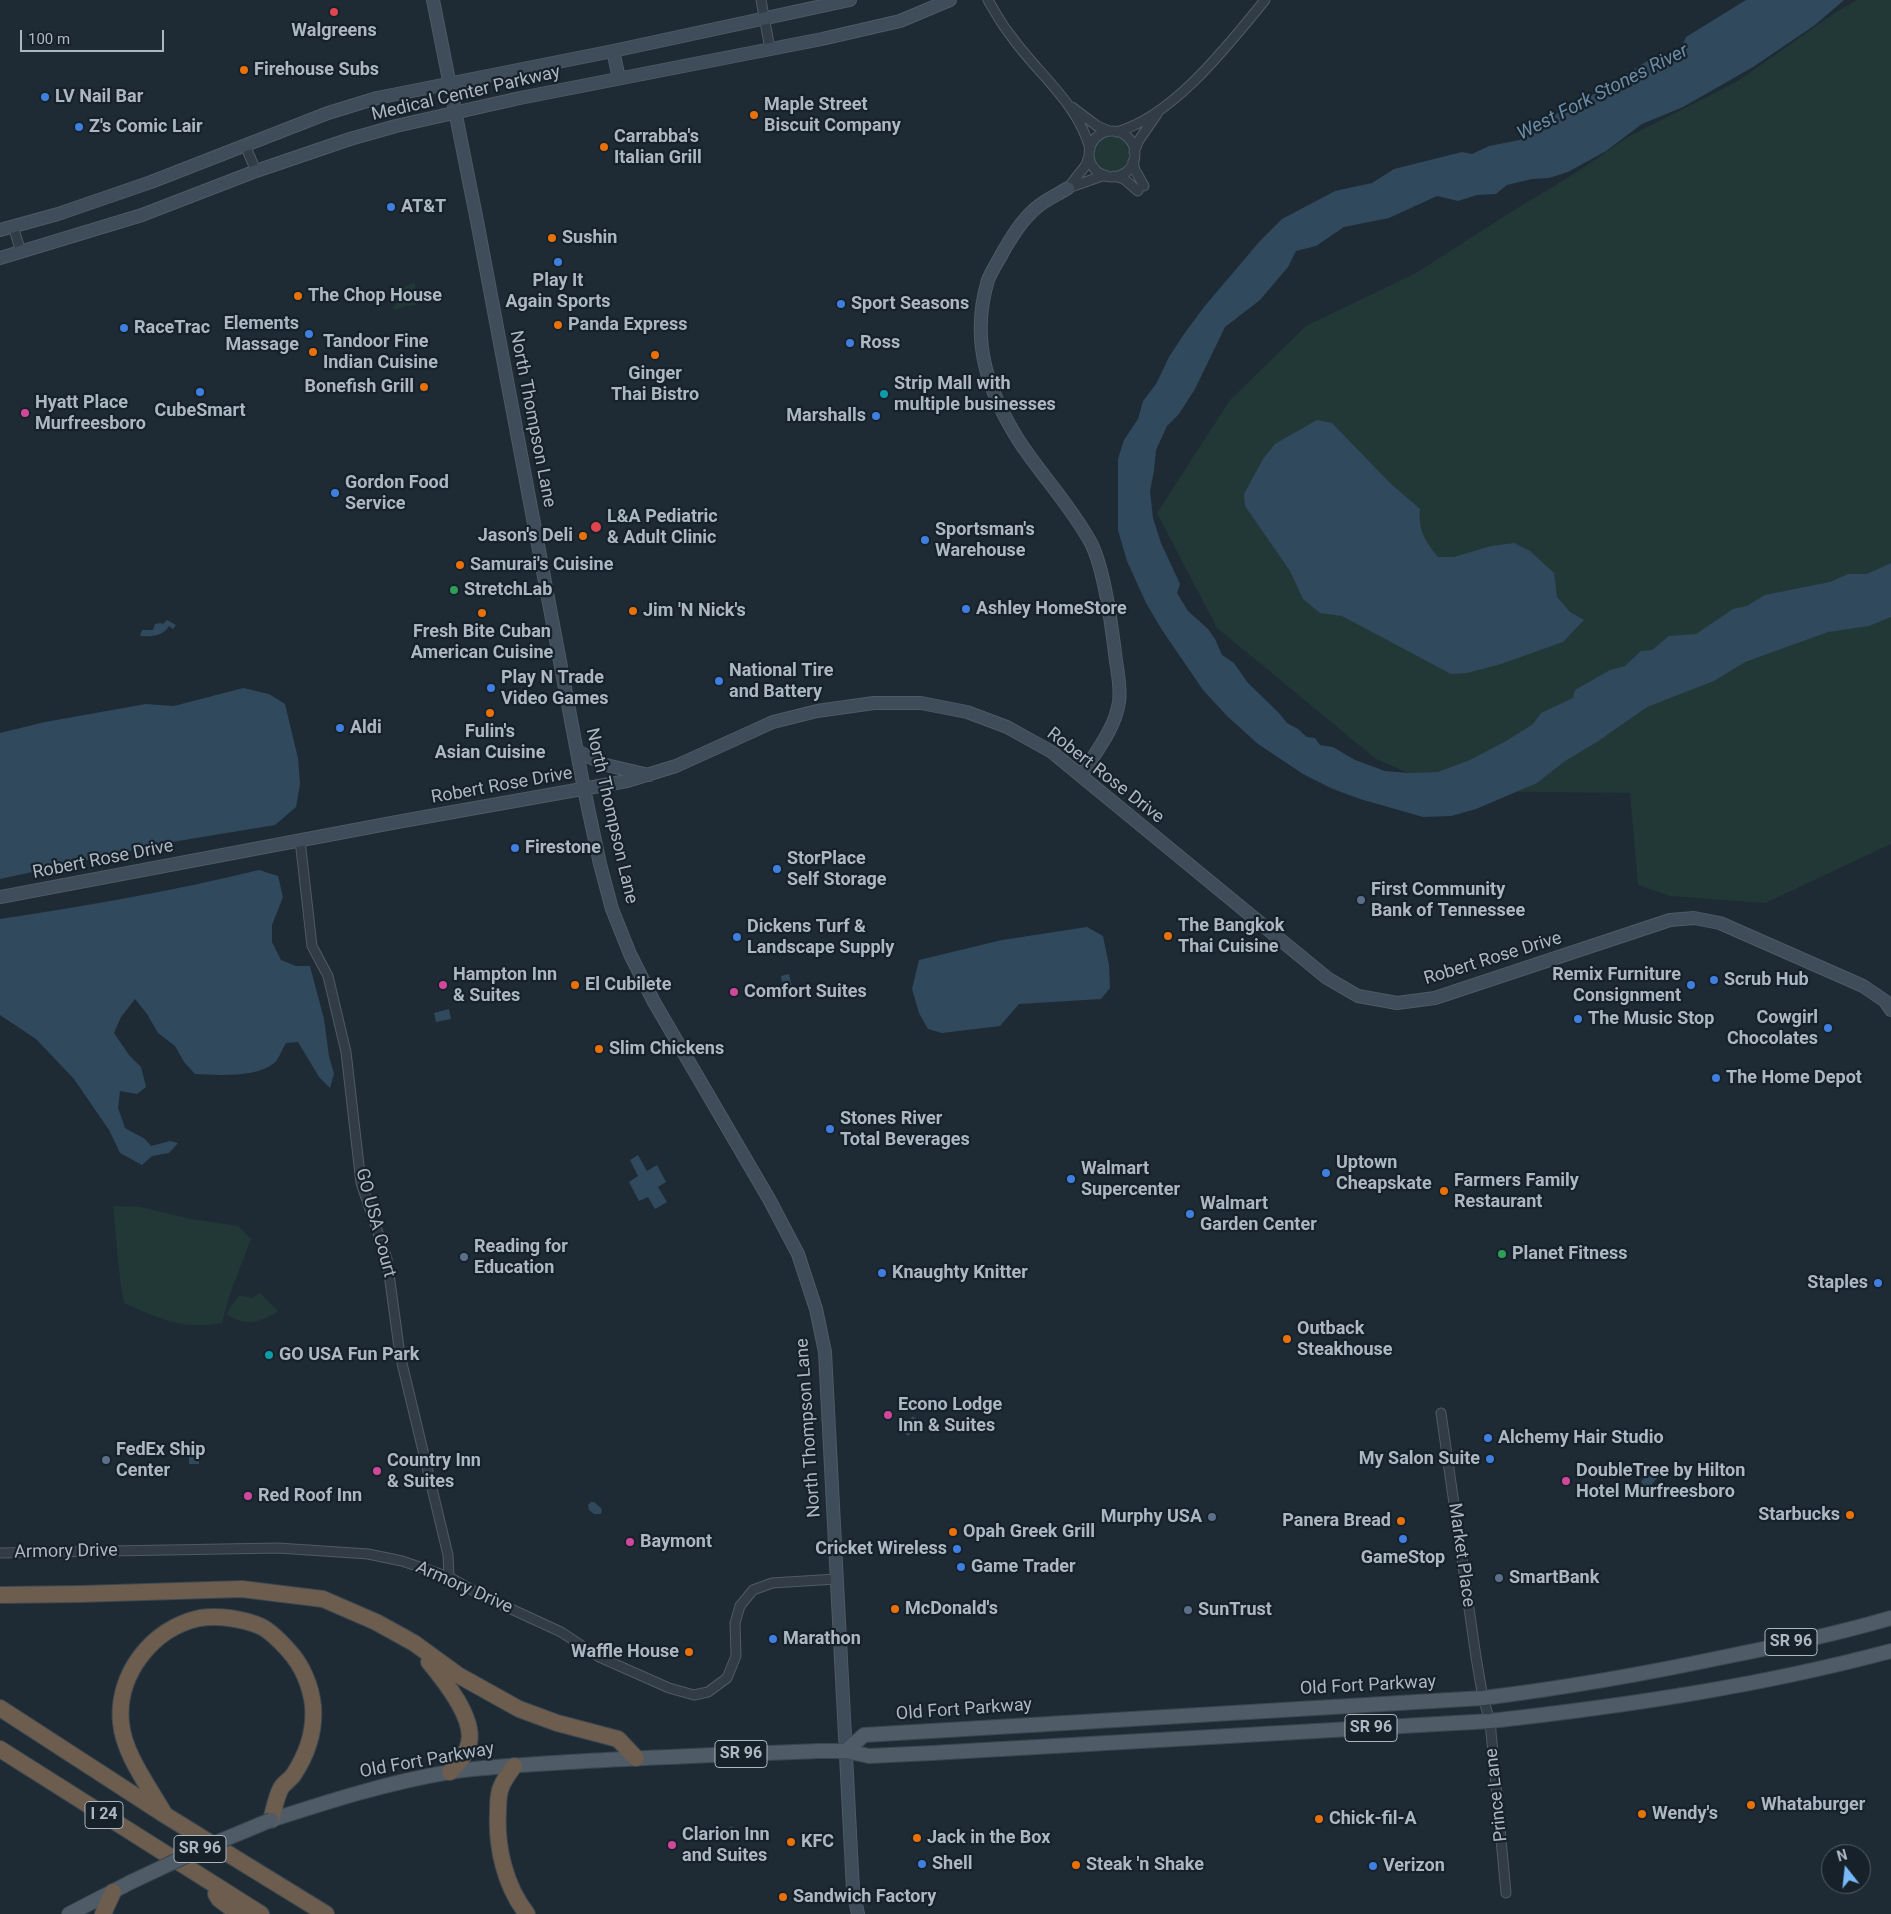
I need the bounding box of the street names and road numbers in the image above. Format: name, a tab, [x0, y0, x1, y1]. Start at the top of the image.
street label: Medical Center Parkway	[370, 62, 562, 126]
street label: North Thompson Lane	[504, 329, 560, 509]
street label: Robert Rose Drive	[1042, 723, 1168, 829]
street label: North Thompson Lane	[580, 726, 642, 906]
street label: Robert Rose Drive	[430, 763, 574, 809]
street label: Robert Rose Drive	[31, 836, 175, 884]
street label: Robert Rose Drive	[1421, 928, 1565, 990]
street label: GO USA Court	[350, 1166, 400, 1280]
street label: North Thompson Lane	[792, 1338, 826, 1518]
street label: Market Place	[1443, 1502, 1479, 1608]
street label: Armory Drive	[14, 1540, 118, 1564]
street label: Armory Drive	[412, 1557, 516, 1619]
road number: SR 96	[1765, 1628, 1817, 1655]
street label: Old Fort Parkway	[1299, 1672, 1437, 1700]
street label: Old Fort Parkway	[895, 1694, 1033, 1726]
road number: SR 96	[1345, 1715, 1397, 1742]
street label: Old Fort Parkway	[358, 1739, 496, 1783]
road number: SR 96	[715, 1740, 767, 1768]
street label: Prince Lane	[1481, 1747, 1513, 1843]
road number: I 24	[85, 1802, 123, 1828]
road number: SR 96	[174, 1836, 226, 1862]

